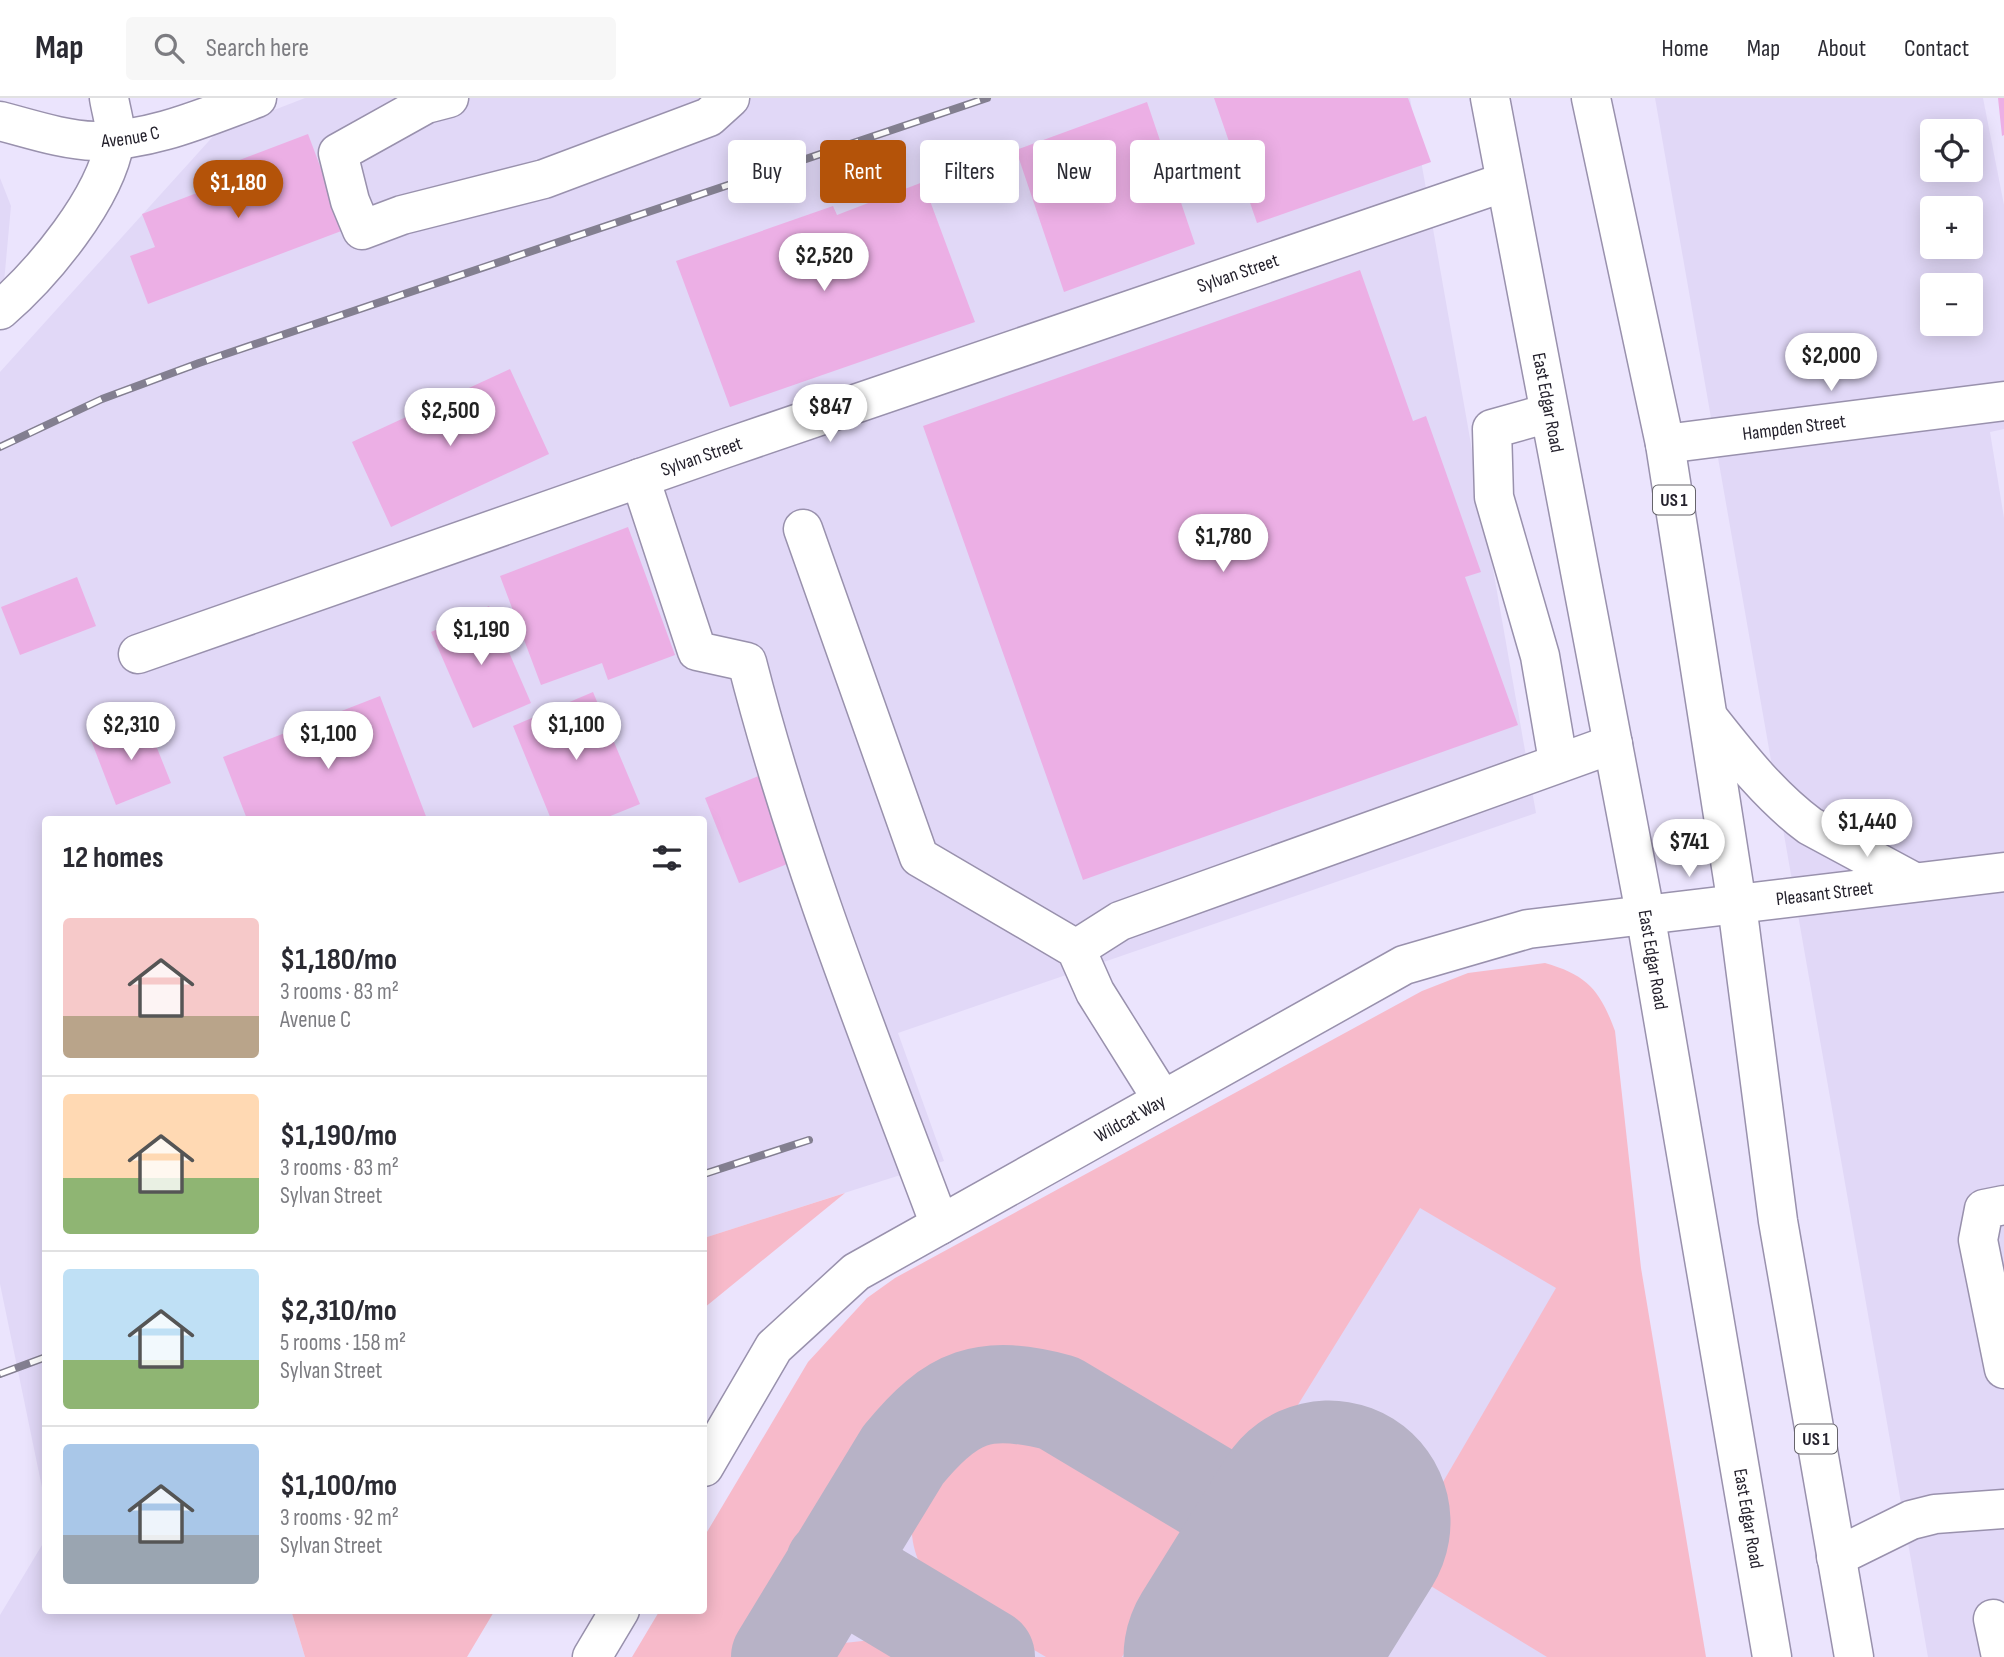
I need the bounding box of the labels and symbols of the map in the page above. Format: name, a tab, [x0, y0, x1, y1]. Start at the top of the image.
street label: Avenue C	[100, 121, 162, 152]
pin: $1,180	[181, 160, 295, 220]
pin: $2,520	[767, 234, 881, 293]
street label: Sylvan Street	[1194, 249, 1282, 298]
pin: $2,000	[1774, 334, 1888, 393]
street label: East Edgar Road	[1527, 351, 1569, 454]
pin: $847	[789, 384, 871, 444]
pin: $2,500	[393, 388, 507, 448]
street label: Hampden Street	[1741, 410, 1847, 446]
street label: Sylvan Street	[658, 432, 745, 481]
road number: US 1	[1653, 486, 1695, 514]
pin: $1,780	[1166, 514, 1280, 574]
pin: $1,190	[424, 608, 538, 667]
pin: $2,310	[74, 702, 188, 762]
pin: $1,100	[519, 702, 633, 762]
pin: $1,100	[271, 712, 385, 771]
pin: $1,440	[1810, 800, 1924, 859]
pin: $741	[1648, 820, 1730, 879]
street label: Pleasant Street	[1775, 876, 1875, 911]
street label: East Edgar Road	[1633, 908, 1673, 1011]
street label: Wildcat Way	[1091, 1089, 1170, 1147]
road number: US 1	[1795, 1424, 1837, 1454]
street label: East Edgar Road	[1729, 1467, 1768, 1570]

